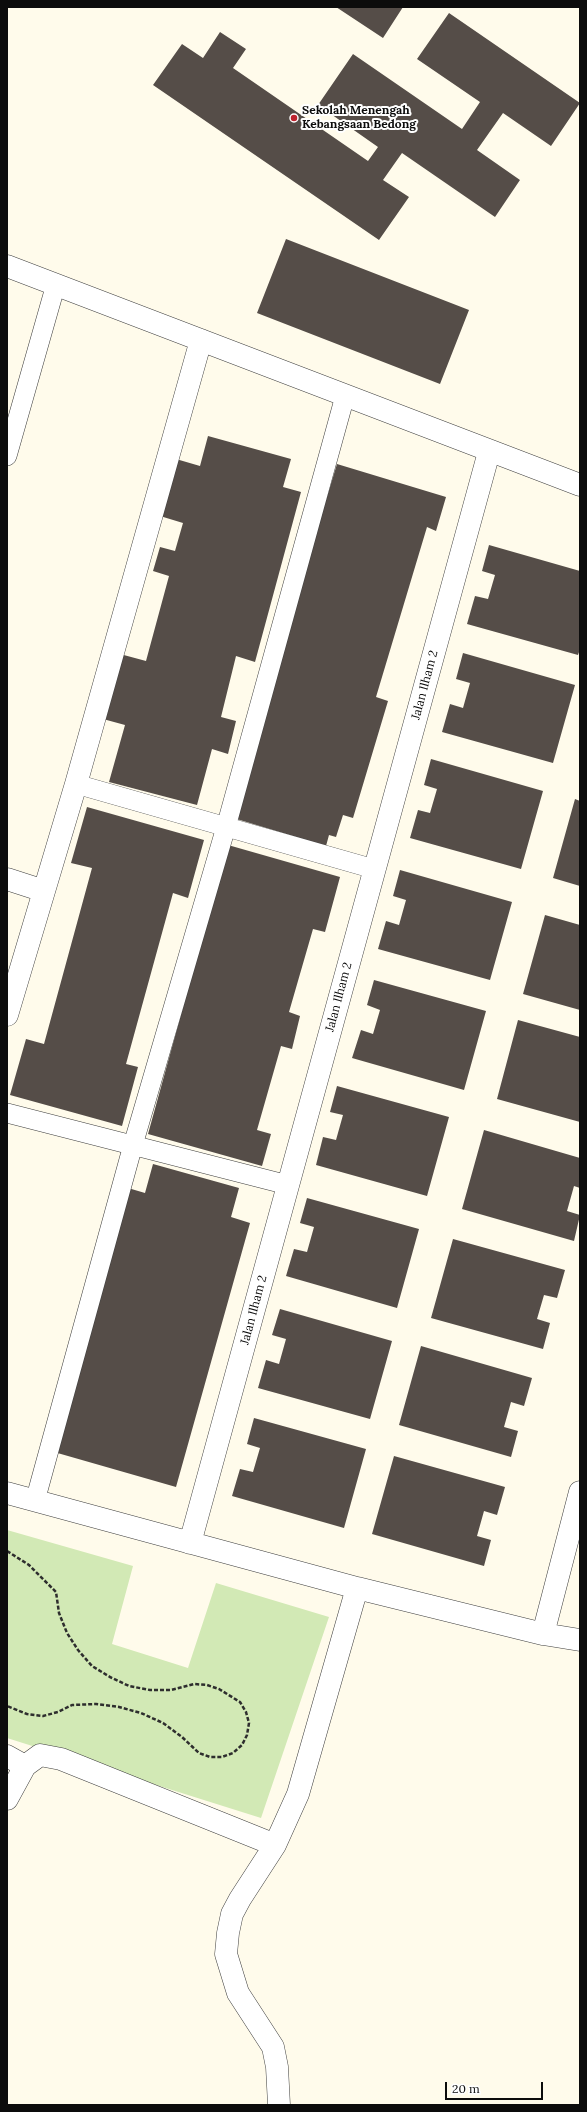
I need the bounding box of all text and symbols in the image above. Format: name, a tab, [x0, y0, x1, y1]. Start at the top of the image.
place label: Sekolah Menengah Kebangsaan Bedong	[302, 104, 416, 132]
marker: Sekolah Menengah Kebangsaan Bedong	[289, 113, 299, 123]
street label: Jalan Ilham 2	[409, 649, 441, 721]
street label: Jalan Ilham 2	[323, 961, 355, 1033]
street label: Jalan Ilham 2	[238, 1274, 270, 1346]
scale bar	[447, 2074, 545, 2100]
text: 20 m	[452, 2081, 480, 2096]

